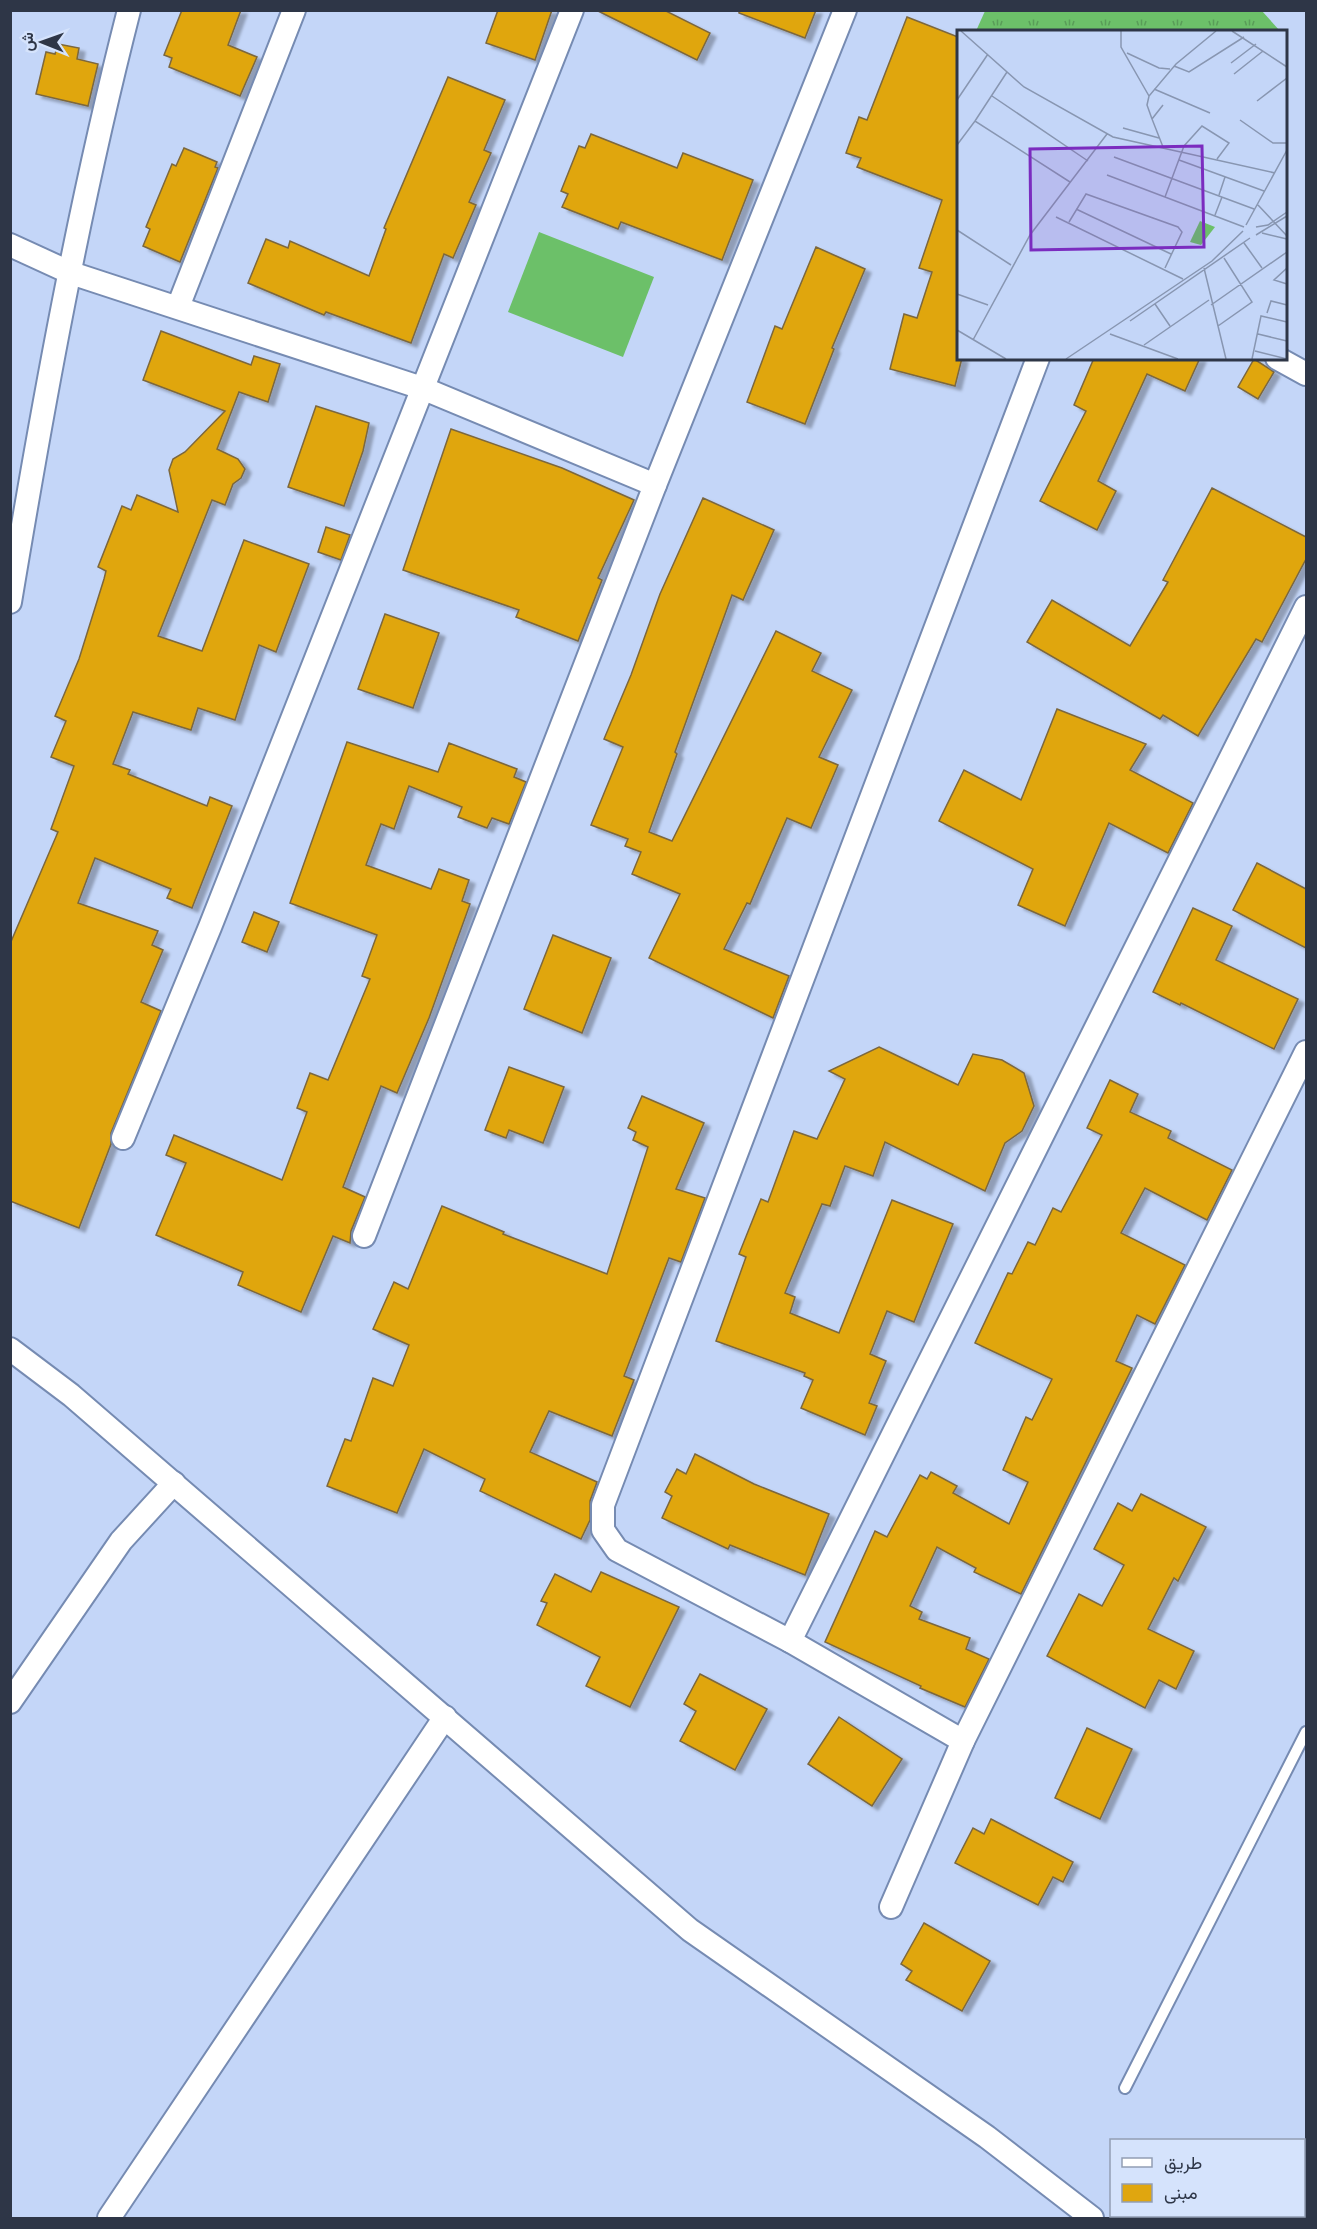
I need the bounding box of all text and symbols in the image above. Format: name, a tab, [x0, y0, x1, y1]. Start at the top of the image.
north arrow	[12, 12, 72, 72]
inset map	[957, 30, 1287, 360]
text: ش	[17, 32, 37, 52]
legend	[1110, 2139, 1305, 2217]
text: طريق	[1164, 2151, 1202, 2174]
text: مبنى	[1164, 2181, 1198, 2204]

